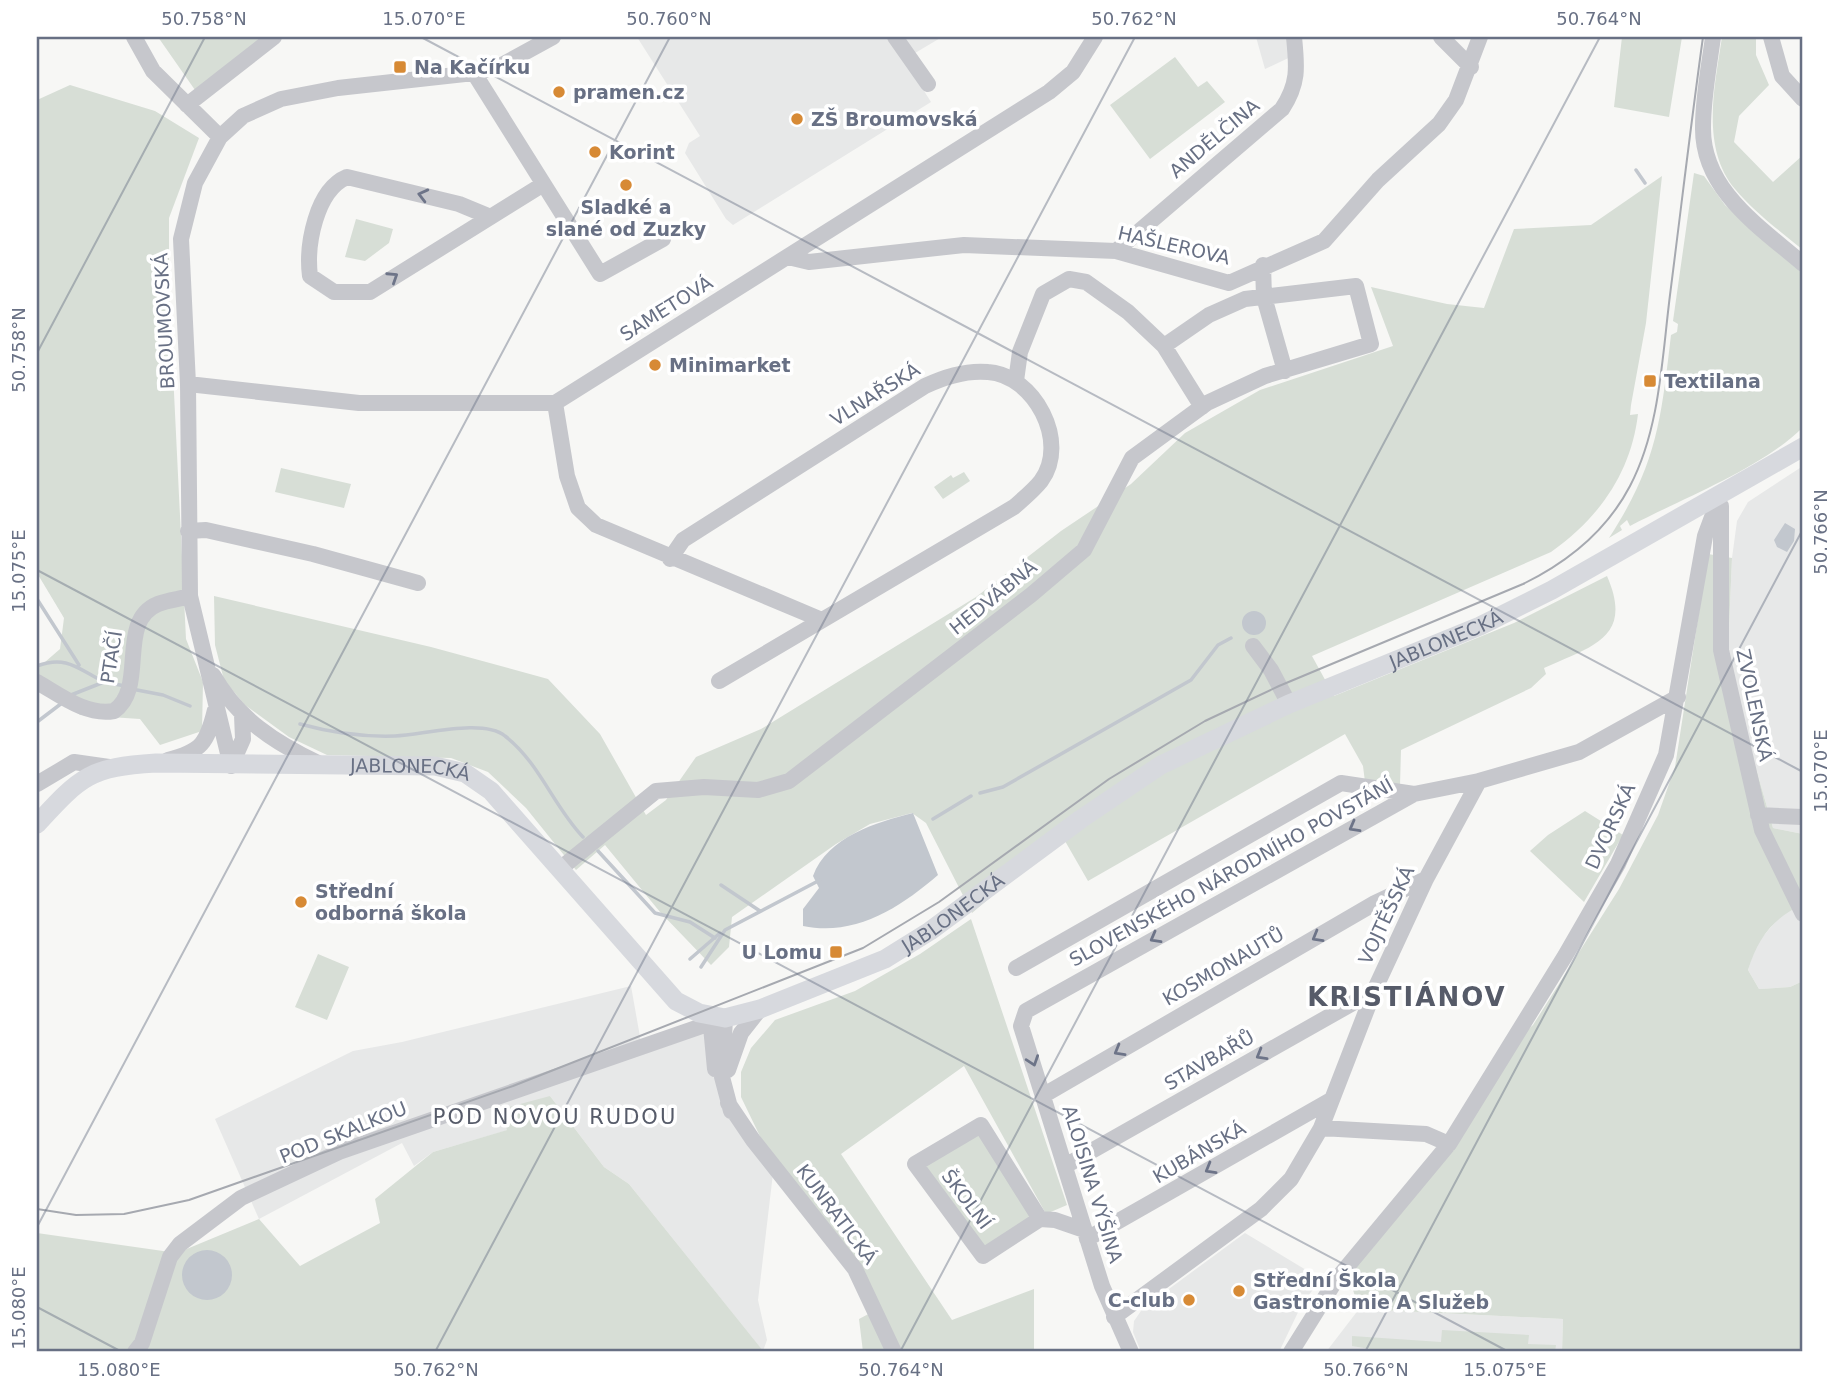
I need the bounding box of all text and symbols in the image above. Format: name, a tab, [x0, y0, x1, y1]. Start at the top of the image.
text: 50.758°N	[161, 8, 247, 29]
text: 15.070°E	[382, 8, 466, 29]
text: 50.760°N	[626, 8, 712, 29]
text: 50.762°N	[1091, 8, 1177, 29]
text: 50.764°N	[1556, 8, 1642, 29]
place label: Na Kačírku	[414, 56, 530, 78]
marker: Na Kačírku	[392, 59, 408, 75]
place label: pramen.cz	[573, 81, 685, 103]
marker: pramen.cz	[551, 84, 567, 100]
street label: ANDĚLČINA	[1164, 93, 1263, 182]
place label: ZŠ Broumovská	[811, 107, 978, 130]
marker: ZŠ Broumovská	[789, 111, 805, 127]
place label: Korint	[609, 141, 675, 163]
marker: Korint	[587, 144, 603, 160]
marker: Sladké a slané od Zuzky	[618, 177, 634, 193]
one-way arrow	[417, 189, 429, 203]
place label: Sladké a slané od Zuzky	[546, 196, 707, 240]
street label: HAŠLEROVA	[1116, 220, 1233, 269]
street label: BROUMOVSKÁ	[149, 252, 179, 390]
street label: SAMETOVÁ	[616, 271, 716, 345]
one-way arrow	[386, 272, 399, 285]
text: 50.758°N	[8, 307, 29, 393]
place label: Minimarket	[669, 354, 791, 376]
marker: Minimarket	[647, 357, 663, 373]
street label: VLNAŘSKÁ	[826, 358, 924, 430]
place label: Textilana	[1664, 370, 1761, 392]
marker: Textilana	[1642, 373, 1658, 389]
text: 50.766°N	[1810, 489, 1831, 575]
text: 15.075°E	[8, 529, 29, 613]
street label: HEDVÁBNÁ	[945, 555, 1041, 639]
street label: JABLONECKÁ	[1385, 606, 1506, 673]
street label: PTAČÍ	[95, 628, 126, 685]
street label: ZVOLENSKÁ	[1732, 647, 1778, 763]
text: 15.070°E	[1810, 729, 1831, 813]
street label: JABLONECKÁ	[349, 754, 472, 785]
street label: SLOVENSKÉHO NÁRODNÍHO POVSTÁNÍ	[1065, 773, 1397, 971]
street label: DVORSKÁ	[1581, 780, 1639, 872]
one-way arrow	[1348, 819, 1361, 832]
street label: VOJTĚŠSKÁ	[1353, 862, 1418, 968]
street label: JABLONECKÁ	[897, 869, 1008, 957]
place label: Střední odborná škola	[315, 880, 466, 924]
marker: Střední odborná škola	[293, 894, 309, 910]
street label: KOSMONAUTŮ	[1158, 922, 1288, 1010]
one-way arrow	[1311, 929, 1324, 942]
one-way arrow	[1150, 930, 1162, 943]
place label: U Lomu	[741, 941, 822, 963]
marker: U Lomu	[828, 944, 844, 960]
district label: KRISTIÁNOV	[1307, 981, 1507, 1012]
street label: STAVBAŘŮ	[1160, 1025, 1258, 1095]
one-way arrow	[1114, 1043, 1127, 1056]
one-way arrow	[1256, 1047, 1268, 1060]
one-way arrow	[1025, 1054, 1039, 1066]
street label: POD SKALKOU	[276, 1096, 410, 1168]
street label: ALOISINA VÝŠINA	[1059, 1102, 1128, 1266]
district label: POD NOVOU RUDOU	[433, 1105, 677, 1129]
street label: KUBÁNSKÁ	[1149, 1117, 1249, 1187]
street label: KUNRATICKÁ	[792, 1160, 882, 1268]
one-way arrow	[1205, 1161, 1217, 1174]
street label: ŠKOLNÍ	[937, 1164, 998, 1233]
text: 15.080°E	[8, 1266, 29, 1350]
place label: Střední Škola Gastronomie A Služeb	[1253, 1268, 1489, 1313]
marker: Střední Škola Gastronomie A Služeb	[1231, 1283, 1247, 1299]
place label: C-club	[1108, 1289, 1175, 1311]
marker: C-club	[1181, 1292, 1197, 1308]
text: 15.080°E	[77, 1359, 161, 1380]
text: 50.762°N	[393, 1359, 479, 1380]
text: 50.764°N	[858, 1359, 944, 1380]
text: 50.766°N	[1323, 1359, 1409, 1380]
text: 15.075°E	[1463, 1359, 1547, 1380]

